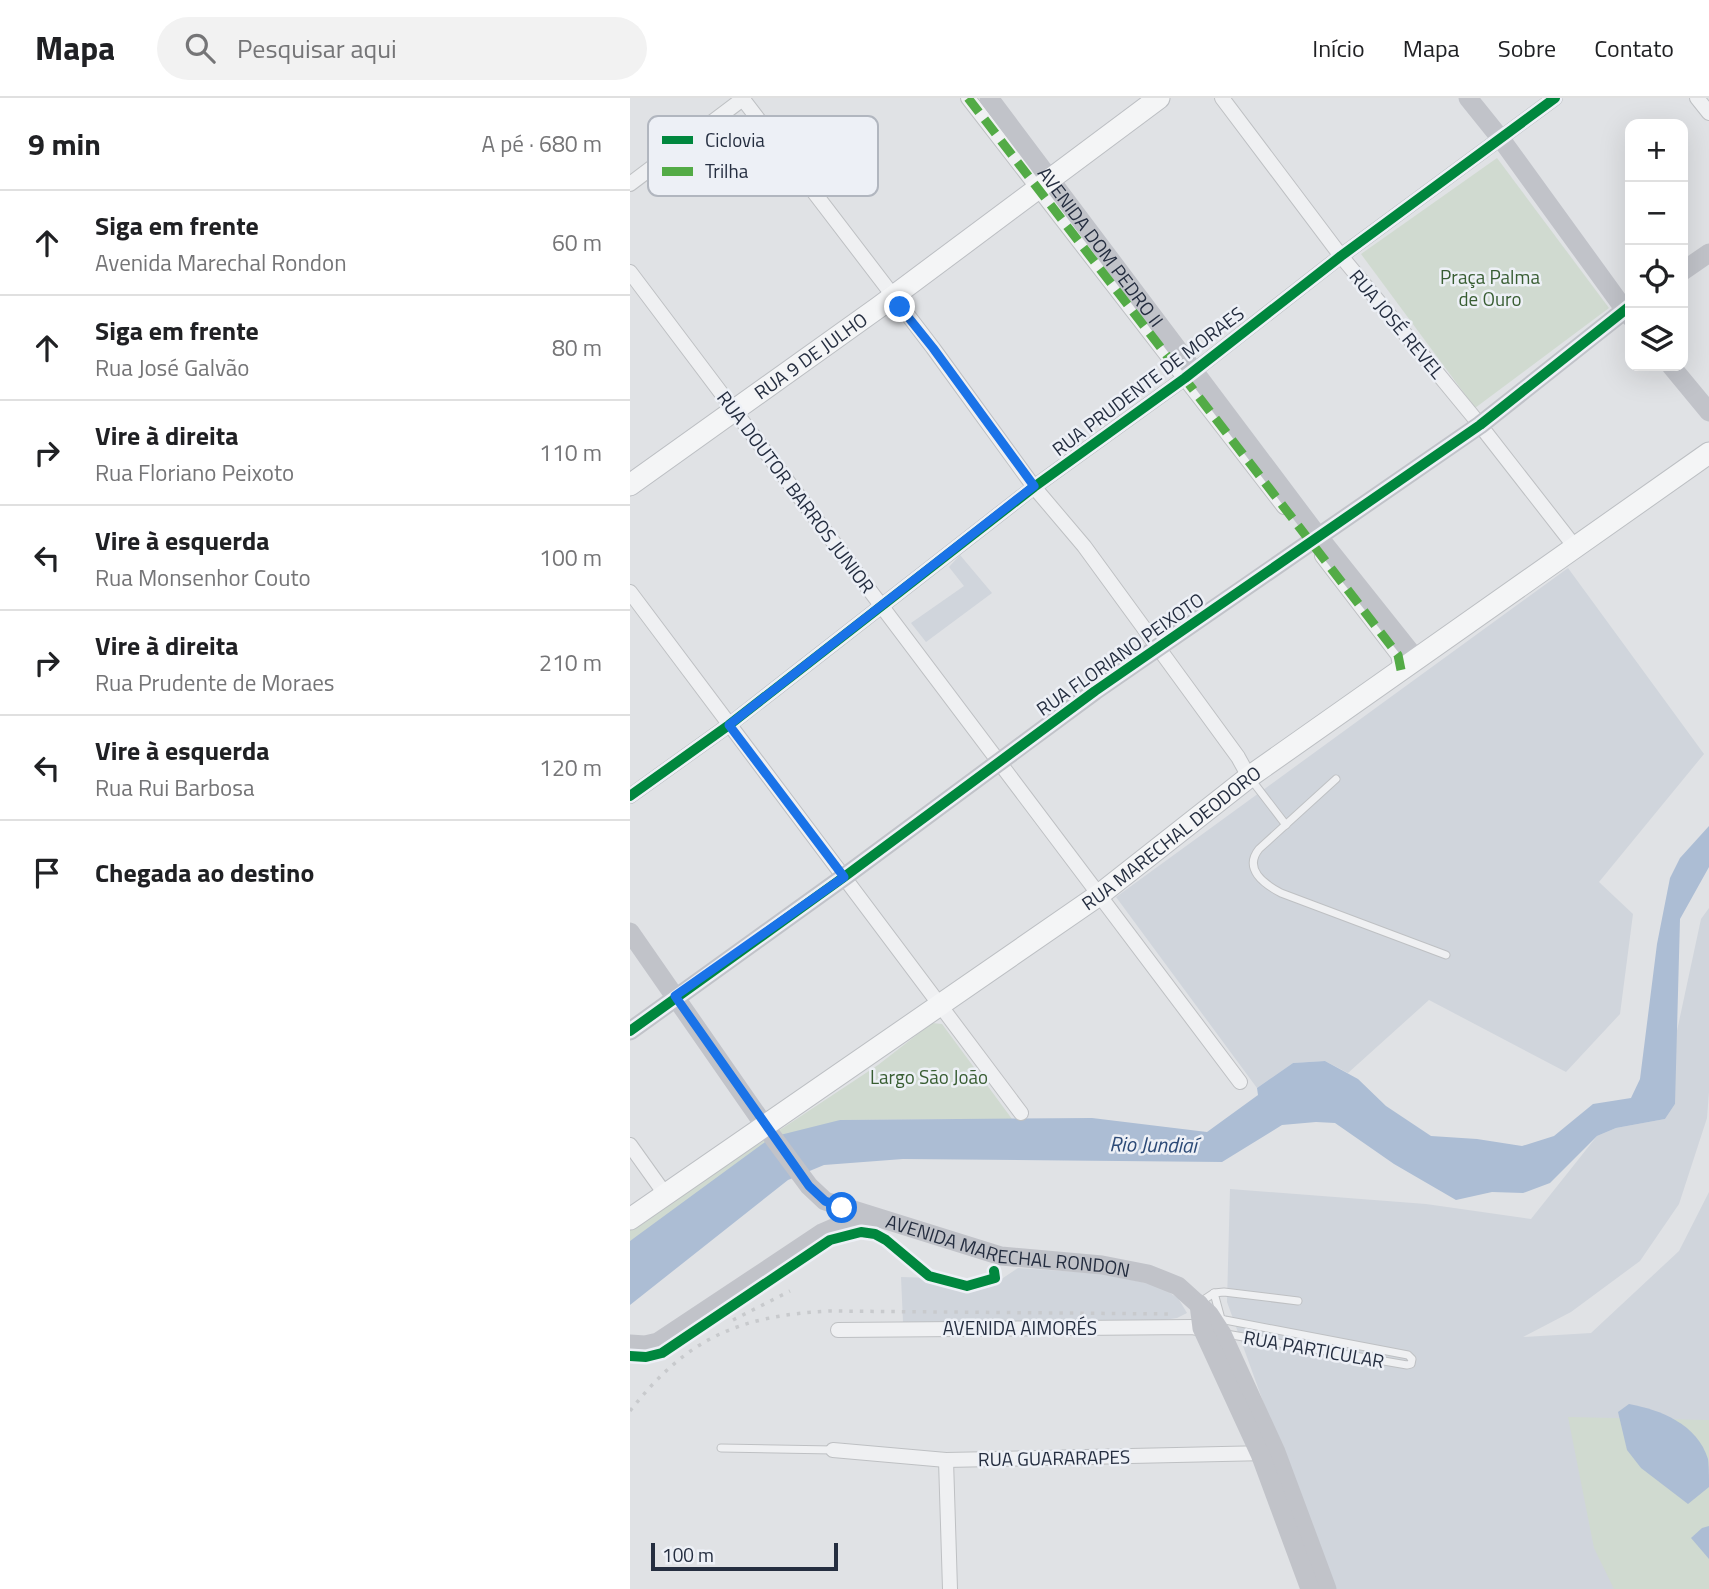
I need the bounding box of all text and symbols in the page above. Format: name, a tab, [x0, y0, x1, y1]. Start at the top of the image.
search box	[157, 17, 647, 80]
text: Mapa	[35, 23, 115, 73]
icon: search	[181, 29, 219, 67]
text: Pesquisar aqui	[237, 29, 397, 68]
text: Início	[1312, 30, 1365, 66]
text: Mapa	[1403, 30, 1460, 66]
text: Sobre	[1498, 30, 1556, 66]
text: Contato	[1594, 30, 1674, 66]
legend	[648, 116, 878, 196]
map controls	[1625, 119, 1688, 371]
button: +	[1625, 119, 1688, 182]
text: 9 min	[28, 121, 101, 167]
text: Ciclovia	[705, 125, 765, 154]
text: A pé · 680 m	[481, 126, 602, 161]
text: Trilha	[705, 156, 749, 185]
street label: AVENIDA DOM PEDRO II	[1031, 160, 1171, 333]
button: −	[1625, 182, 1688, 245]
text: Siga em frente	[95, 206, 259, 245]
icon: ahead	[28, 224, 66, 262]
text: 60 m	[552, 225, 602, 260]
text: Avenida Marechal Rondon	[95, 245, 346, 280]
button: locate	[1625, 245, 1688, 308]
park label: Praça Palma de Ouro	[1440, 262, 1540, 313]
street label: RUA JOSÉ REVEL	[1343, 263, 1452, 385]
route end	[884, 291, 915, 322]
street label: RUA PRUDENTE DE MORAES	[1046, 299, 1250, 463]
street label: RUA 9 DE JULHO	[748, 305, 873, 406]
button: layers	[1625, 308, 1688, 371]
text: Siga em frente	[95, 311, 259, 350]
icon: ahead	[28, 329, 66, 367]
text: 80 m	[552, 330, 602, 365]
text: Rua José Galvão	[95, 350, 250, 385]
street label: RUA DOUTOR BARROS JUNIOR	[710, 384, 882, 599]
text: Vire à direita	[95, 416, 238, 455]
icon: right	[28, 434, 66, 472]
text: 110 m	[539, 435, 602, 470]
text: Rua Floriano Peixoto	[95, 455, 294, 490]
text: Vire à esquerda	[95, 521, 270, 560]
icon: left	[28, 539, 66, 577]
text: 100 m	[539, 540, 602, 575]
text: Rua Monsenhor Couto	[95, 560, 311, 595]
street label: RUA FLORIANO PEIXOTO	[1030, 585, 1209, 722]
text: Vire à direita	[95, 626, 238, 665]
icon: right	[28, 644, 66, 682]
text: 210 m	[539, 645, 602, 680]
text: Rua Prudente de Moraes	[95, 665, 335, 700]
text: Vire à esquerda	[95, 731, 270, 770]
icon: left	[28, 749, 66, 787]
text: 120 m	[539, 750, 602, 785]
street label: RUA MARECHAL DEODORO	[1075, 758, 1266, 917]
text: Rua Rui Barbosa	[95, 770, 254, 805]
text: Chegada ao destino	[95, 853, 314, 892]
icon: arrive	[28, 854, 66, 892]
park label: Largo São João	[870, 1062, 988, 1091]
water label: Rio Jundiaí	[1109, 1127, 1202, 1161]
route start	[826, 1192, 857, 1223]
street label: AVENIDA MARECHAL RONDON	[882, 1206, 1133, 1284]
street label: AVENIDA AIMORÉS	[943, 1313, 1097, 1342]
street label: RUA PARTICULAR	[1242, 1322, 1387, 1375]
street label: RUA GUARARAPES	[978, 1442, 1130, 1473]
scale bar	[651, 1540, 838, 1572]
text: 100 m	[662, 1540, 714, 1569]

